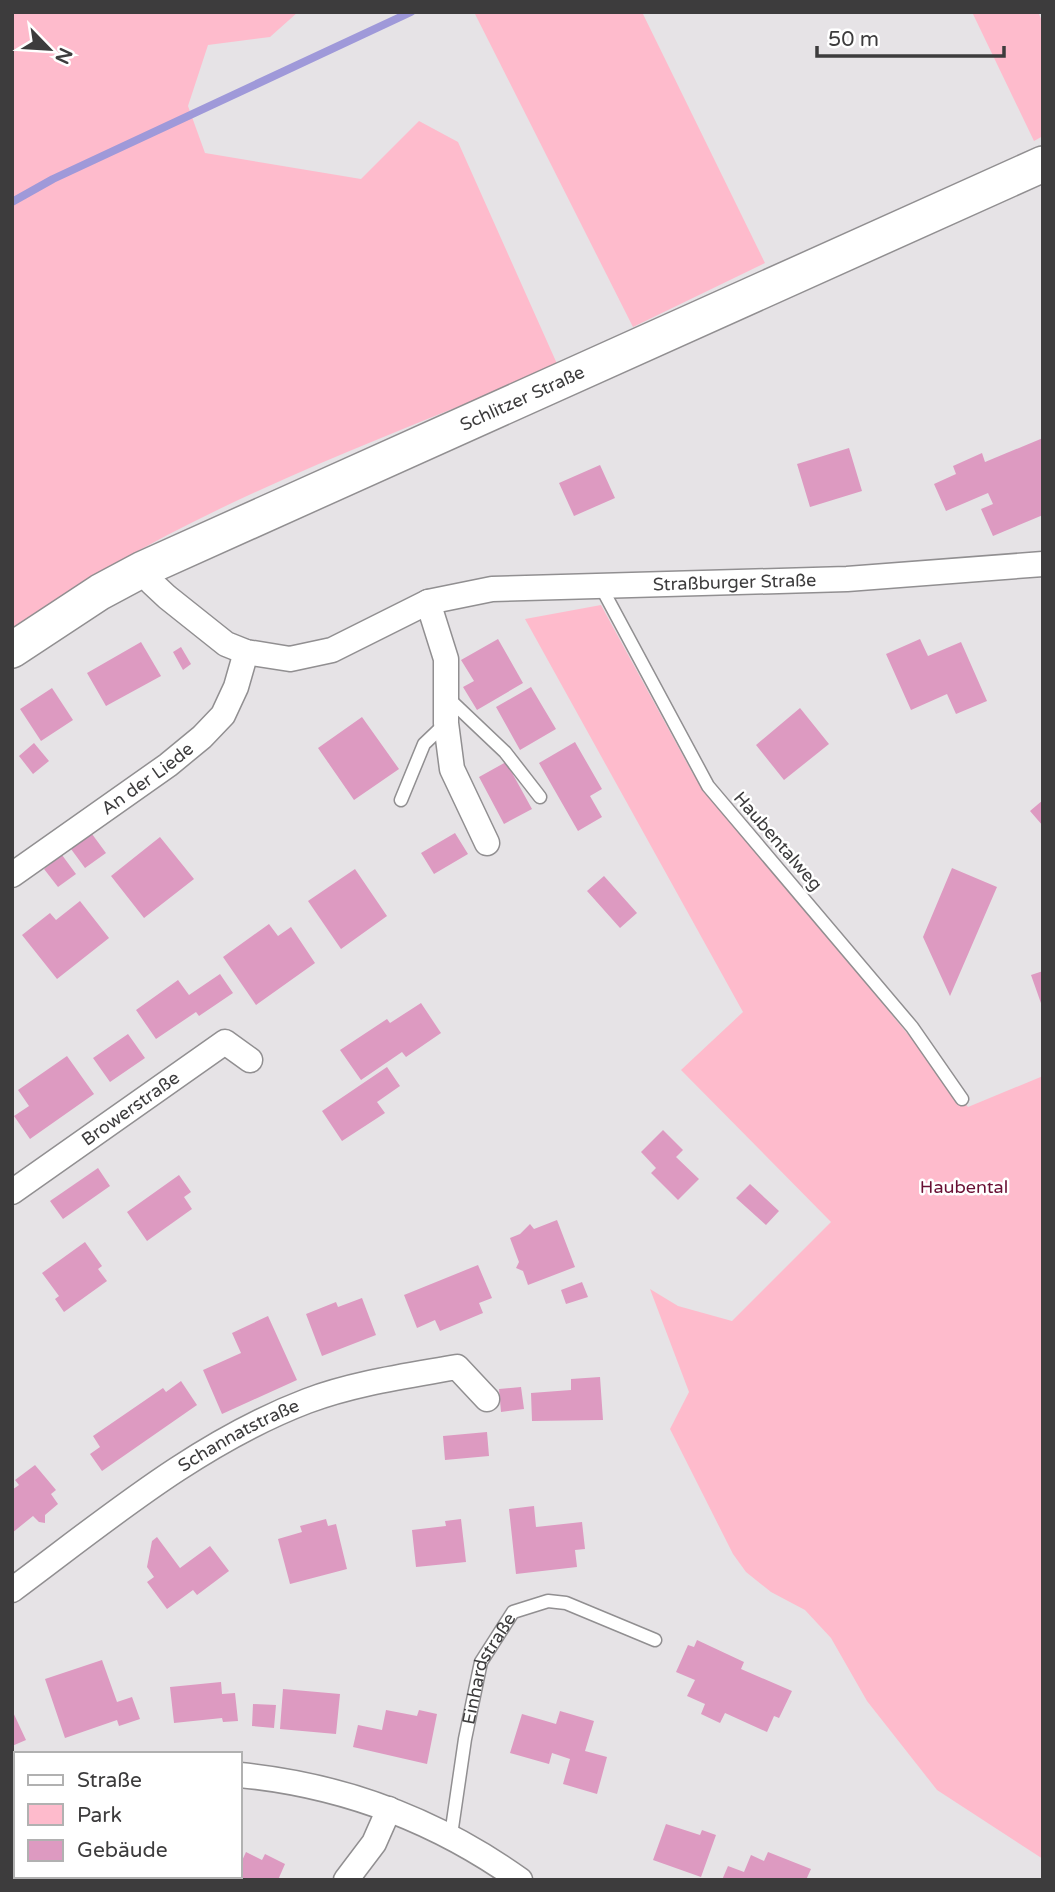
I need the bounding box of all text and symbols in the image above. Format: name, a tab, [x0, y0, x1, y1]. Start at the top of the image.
north arrow	[14, 14, 84, 84]
scale bar	[817, 14, 1004, 58]
text: 50 m	[828, 27, 879, 52]
text: N	[50, 44, 77, 67]
street label: Schlitzer Straße	[457, 361, 588, 436]
street label: Straßburger Straße	[653, 569, 817, 595]
street label: An der Liede	[97, 738, 198, 820]
street label: Haubentalweg	[729, 787, 827, 895]
street label: Browerstraße	[77, 1066, 184, 1151]
park label: Haubental	[920, 1176, 1008, 1198]
street label: Schannatstraße	[174, 1394, 302, 1477]
street label: Einhardstraße	[457, 1609, 521, 1726]
legend	[14, 1752, 242, 1878]
text: Straße	[77, 1768, 142, 1793]
text: Park	[77, 1803, 122, 1828]
text: Gebäude	[77, 1838, 168, 1863]

